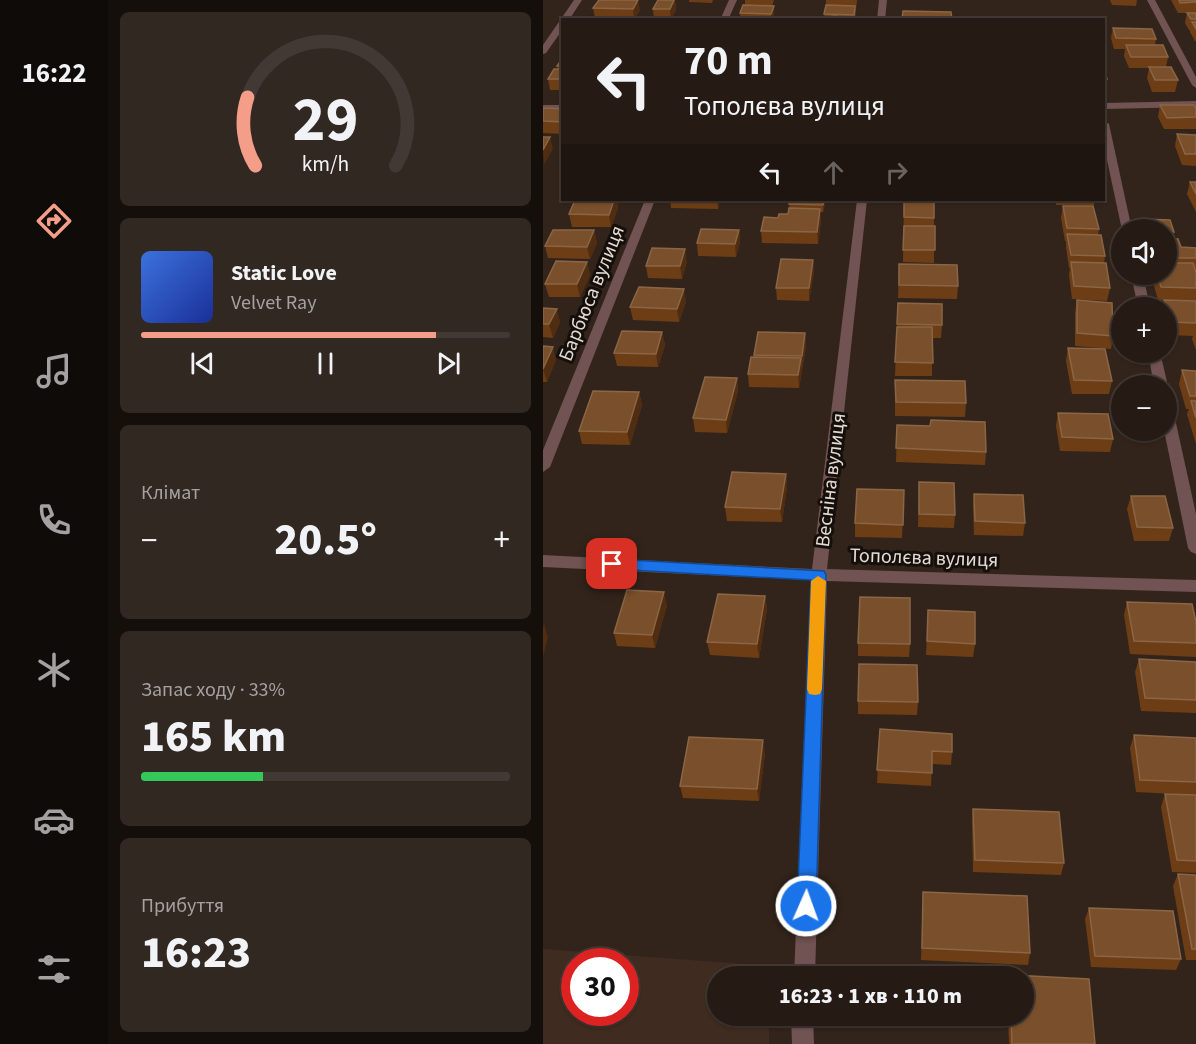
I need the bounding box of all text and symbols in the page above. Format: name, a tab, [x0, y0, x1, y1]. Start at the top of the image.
text: 70 m	[684, 31, 773, 91]
icon: left	[585, 42, 663, 120]
text: 16:22	[21, 54, 87, 93]
text: 29	[293, 76, 358, 165]
text: Тополєва вулиця	[684, 87, 885, 126]
text: km/h	[302, 150, 349, 181]
icon: left	[754, 156, 787, 189]
icon: ahead	[817, 156, 850, 189]
icon: right	[880, 156, 913, 189]
icon: directions	[33, 200, 75, 242]
map controls	[1111, 219, 1177, 441]
button: sound	[1111, 219, 1177, 285]
street label: Барбюса вулиця	[552, 221, 632, 365]
text: Static Love	[231, 257, 337, 289]
text: Velvet Ray	[231, 289, 317, 317]
button: +	[1111, 297, 1177, 363]
icon: previous	[186, 347, 219, 380]
icon: pause	[309, 347, 342, 380]
icon: next	[432, 347, 465, 380]
icon: music	[33, 350, 75, 392]
button: −	[1111, 375, 1177, 441]
street label: Весніна вулиця	[809, 411, 853, 549]
text: Клімат	[141, 479, 200, 507]
icon: phone	[33, 499, 75, 541]
text: 20.5°	[274, 508, 377, 572]
text: −	[141, 517, 157, 564]
text: +	[494, 517, 510, 564]
pin	[586, 538, 637, 589]
street label: Тополєва вулиця	[849, 541, 999, 575]
icon: arrive	[595, 547, 628, 580]
icon: climate	[33, 649, 75, 691]
text: Запас ходу · 33%	[141, 676, 285, 704]
text: 165 km	[141, 705, 286, 769]
icon: car	[33, 799, 75, 841]
position arrow	[774, 874, 838, 938]
text: Прибуття	[141, 892, 224, 920]
text: 16:23	[141, 921, 251, 985]
icon: filters	[33, 948, 75, 990]
speed limit sign: 30	[561, 948, 639, 1026]
text: 16:23 · 1 хв · 110 m	[779, 980, 962, 1012]

